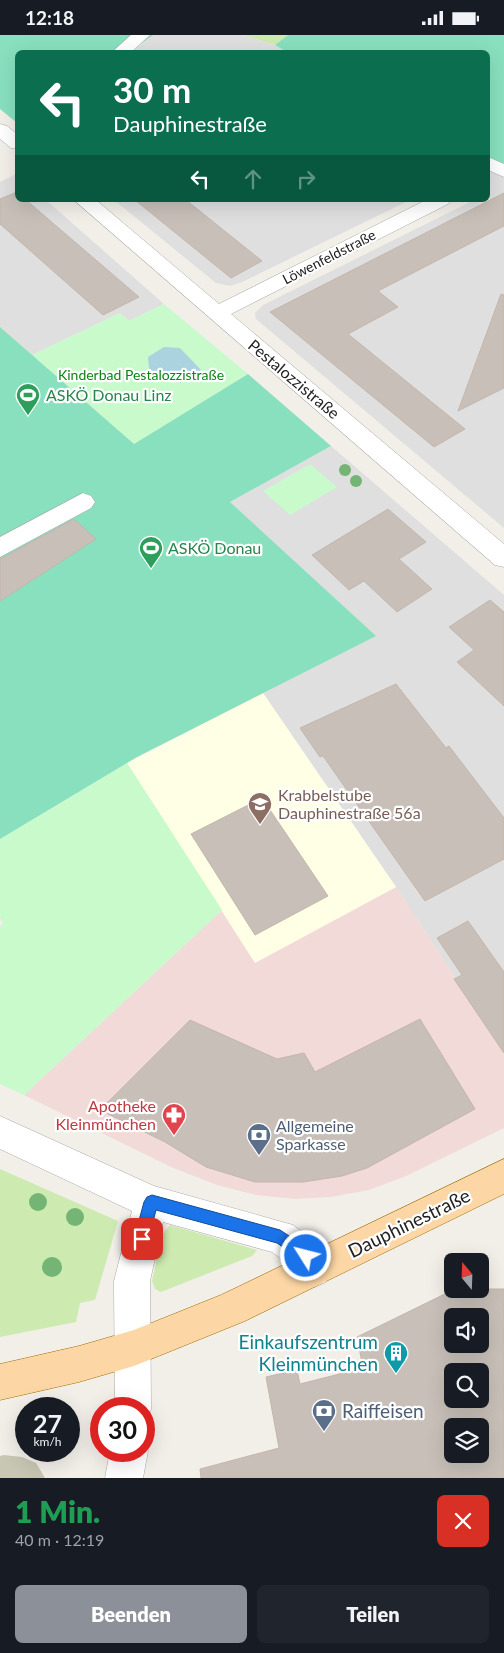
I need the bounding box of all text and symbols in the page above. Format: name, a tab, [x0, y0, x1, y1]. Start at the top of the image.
text: 12:18	[25, 6, 74, 29]
text: 30 m	[113, 68, 191, 110]
icon: left	[30, 70, 95, 135]
text: Dauphinestraße	[113, 110, 267, 137]
icon: left	[186, 165, 214, 193]
icon: ahead	[239, 165, 267, 193]
icon: right	[292, 165, 320, 193]
street label: Löwenfeldstraße	[279, 226, 378, 287]
street label: Pestalozzistraße	[245, 335, 344, 422]
park label: Kinderbad Pestalozzistraße	[58, 366, 224, 383]
sports icon: ASKÖ Donau Linz	[15, 382, 41, 416]
place label: ASKÖ Donau Linz	[46, 385, 172, 404]
sports icon: ASKÖ Donau	[138, 535, 164, 569]
place label: ASKÖ Donau	[168, 538, 261, 557]
place label: Krabbelstube Dauphinestraße 56a	[278, 785, 421, 822]
school or university icon: Krabbelstube Dauphinestraße 56a	[247, 791, 273, 825]
place label: Apotheke Kleinmünchen	[55, 1096, 156, 1133]
pharmacy icon: Apotheke Kleinmünchen	[161, 1102, 187, 1136]
place label: Allgemeine Sparkasse	[276, 1116, 354, 1153]
bank icon: Allgemeine Sparkasse	[246, 1122, 272, 1156]
street label: Dauphinestraße	[344, 1183, 474, 1262]
pin	[121, 1218, 163, 1260]
icon: arrive	[128, 1225, 156, 1253]
position arrow	[279, 1229, 331, 1281]
north arrow	[444, 1253, 489, 1297]
map controls	[444, 1253, 489, 1463]
button: sound	[444, 1308, 489, 1353]
place label: Einkaufszentrum Kleinmünchen	[238, 1330, 378, 1375]
building icon: Einkaufszentrum Kleinmünchen	[383, 1340, 409, 1374]
button: search	[444, 1363, 489, 1408]
speed limit sign: 30	[90, 1397, 155, 1462]
bank icon: Raiffeisen	[311, 1398, 337, 1432]
place label: Raiffeisen	[342, 1399, 424, 1422]
text: 27	[33, 1408, 62, 1438]
button: layers	[444, 1418, 489, 1463]
text: km/h	[33, 1434, 62, 1449]
text: 1 Min.	[15, 1493, 100, 1529]
button: close	[437, 1495, 489, 1547]
text: 40 m · 12:19	[15, 1530, 104, 1549]
button: Beenden	[15, 1585, 247, 1643]
button: Teilen	[257, 1585, 489, 1643]

